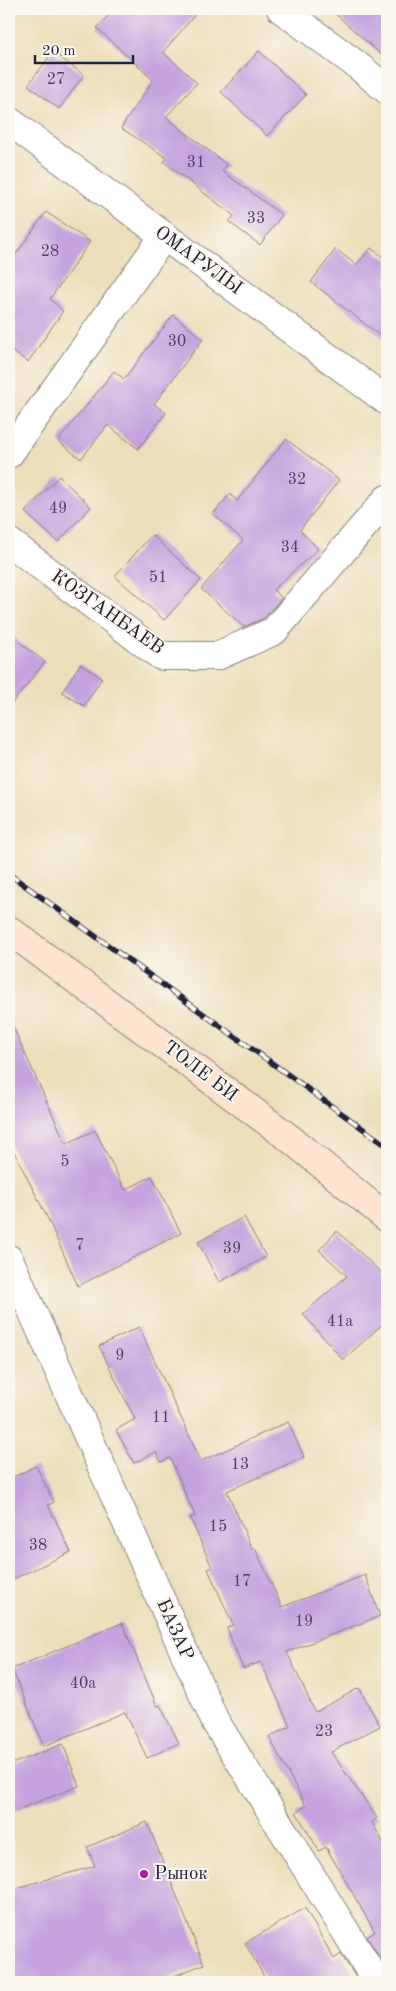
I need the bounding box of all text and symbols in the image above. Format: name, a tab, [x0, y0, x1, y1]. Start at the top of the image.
scale bar	[35, 32, 132, 64]
text: 20 m	[42, 44, 76, 59]
house number: 27	[47, 72, 65, 88]
house number: 31	[187, 155, 205, 171]
house number: 33	[247, 211, 265, 227]
street label: ОМАРУЛЫ	[151, 223, 245, 299]
house number: 28	[41, 244, 59, 260]
house number: 30	[168, 334, 186, 350]
house number: 32	[288, 472, 306, 488]
house number: 49	[49, 501, 67, 517]
house number: 34	[281, 540, 299, 556]
street label: КОЗГАНБАЕВ	[47, 567, 167, 659]
house number: 51	[149, 570, 167, 586]
street label: ТОЛЕ БИ	[159, 1038, 241, 1106]
house number: 5	[60, 1154, 70, 1170]
house number: 7	[75, 1238, 85, 1254]
house number: 39	[223, 1241, 241, 1257]
house number: 41а	[327, 1314, 353, 1330]
house number: 9	[115, 1348, 125, 1364]
house number: 11	[152, 1410, 170, 1426]
house number: 13	[231, 1457, 249, 1473]
house number: 15	[209, 1519, 227, 1535]
house number: 38	[29, 1538, 47, 1554]
house number: 17	[233, 1574, 251, 1590]
street label: БАЗАР	[152, 1596, 196, 1664]
house number: 19	[295, 1614, 313, 1630]
house number: 40а	[70, 1676, 96, 1692]
house number: 23	[315, 1724, 333, 1740]
place label: Рынок	[154, 1865, 208, 1884]
marker: Рынок	[138, 1868, 150, 1880]

